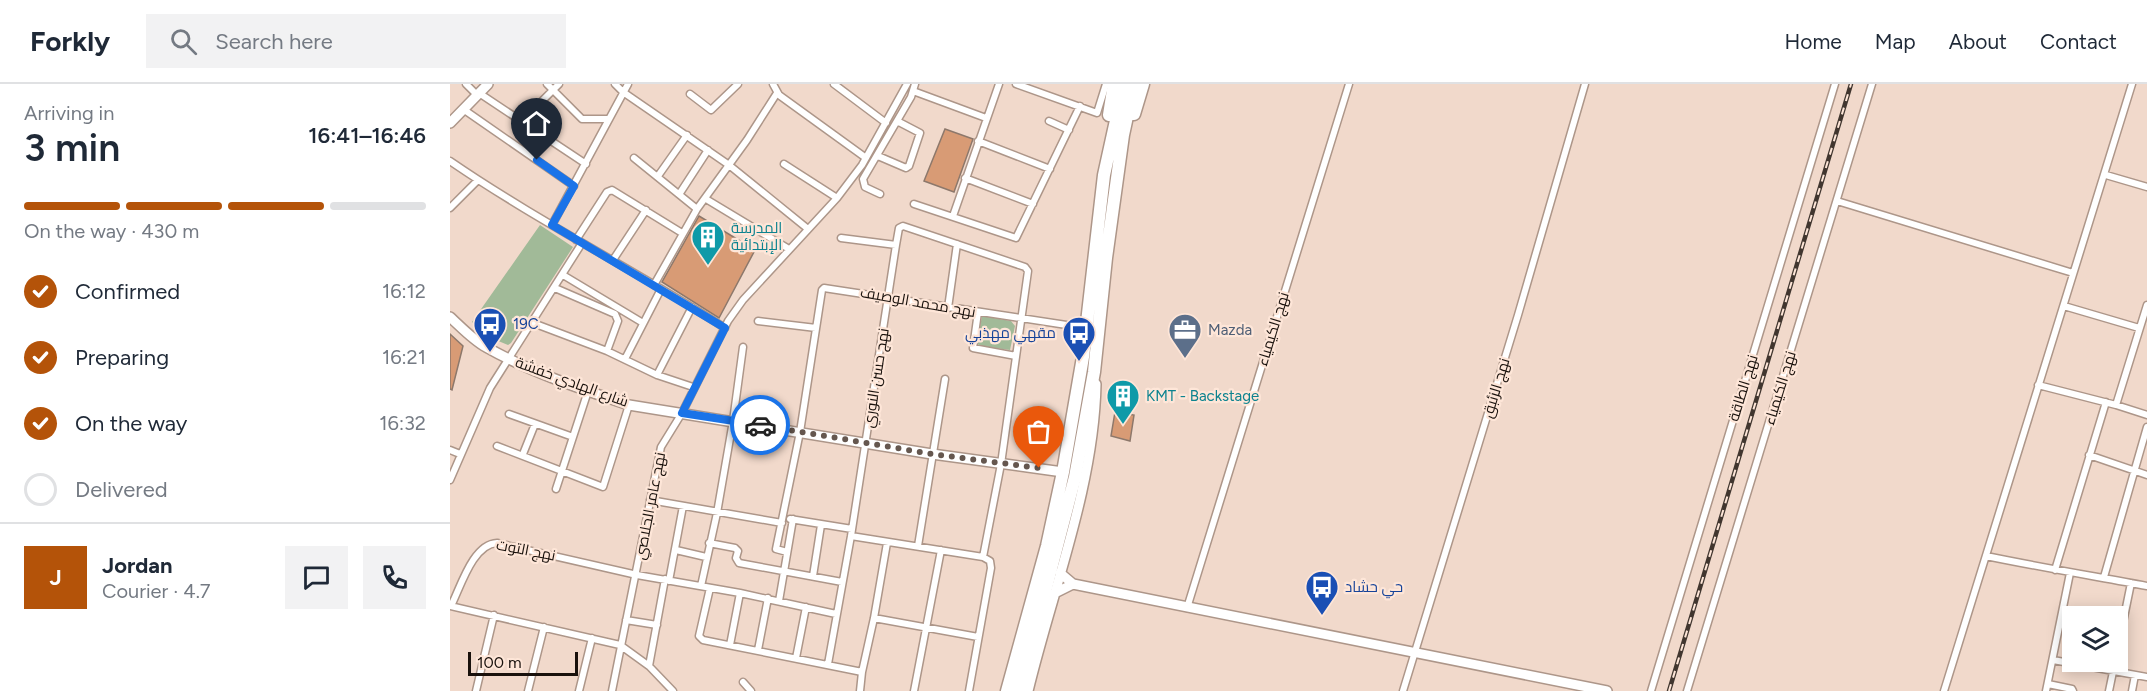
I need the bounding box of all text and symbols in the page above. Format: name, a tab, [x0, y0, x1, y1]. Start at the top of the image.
search box	[146, 14, 566, 68]
text: Forkly	[30, 24, 110, 58]
icon: search	[167, 25, 200, 58]
text: Search here	[215, 28, 333, 55]
text: Home	[1785, 29, 1842, 54]
text: Map	[1875, 29, 1916, 54]
text: About	[1949, 29, 2007, 54]
text: Contact	[2040, 29, 2117, 54]
pin	[511, 98, 562, 160]
text: Arriving in	[24, 101, 114, 125]
icon: home	[520, 107, 553, 140]
text: 16:41–16:46	[308, 122, 426, 149]
text: 3 min	[24, 124, 120, 171]
text: On the way · 430 m	[24, 219, 199, 243]
building icon: المدرسة الإبتدائية	[690, 219, 726, 266]
place label: المدرسة الإبتدائية	[731, 219, 782, 254]
icon: check	[24, 275, 57, 308]
text: Confirmed	[75, 278, 180, 305]
text: 16:12	[382, 279, 426, 303]
street label: نهج محمد الوصيف	[859, 283, 977, 323]
street label: نهج الكيمياء	[1253, 290, 1295, 369]
bus stop icon: 19C	[472, 306, 508, 353]
office icon: Mazda	[1167, 312, 1203, 359]
place label: 19C	[513, 315, 539, 333]
bus stop icon: مقهي مهذبي	[1061, 315, 1097, 362]
place label: Mazda	[1208, 321, 1252, 339]
place label: مقهي مهذبي	[965, 324, 1056, 345]
street label: نهج حسن النوري	[859, 327, 896, 430]
icon: check	[24, 341, 57, 374]
text: Preparing	[75, 344, 169, 371]
text: 16:21	[382, 345, 426, 369]
street label: نهج الكيمياء	[1760, 349, 1802, 428]
street label: شارع الهادي خفشة	[512, 353, 631, 414]
street label: نهج الطاقة	[1724, 353, 1764, 424]
street label: نهج الزئبق	[1478, 356, 1516, 421]
building icon: KMT - Backstage	[1105, 378, 1141, 425]
place label: KMT - Backstage	[1146, 387, 1259, 405]
courier	[730, 395, 790, 455]
pin	[1013, 406, 1064, 468]
icon: check	[24, 407, 57, 440]
icon: car	[744, 409, 777, 442]
text: On the way	[75, 410, 187, 437]
text: 16:32	[379, 411, 426, 435]
icon: bag	[1022, 415, 1055, 448]
street label: نهج عامر الجلاصي	[631, 451, 672, 562]
text: Delivered	[75, 476, 168, 503]
street label: نهج التوت	[494, 535, 557, 567]
button: chat	[285, 546, 348, 609]
button: phone	[363, 546, 426, 609]
text: Jordan	[102, 552, 173, 579]
text: J	[49, 564, 62, 591]
bus stop icon: حي حشاد	[1304, 569, 1340, 616]
place label: حي حشاد	[1345, 578, 1403, 599]
text: Courier · 4.7	[102, 579, 211, 603]
map controls	[2062, 606, 2128, 672]
button: layers	[2062, 606, 2128, 672]
scale bar	[468, 649, 578, 676]
text: 100 m	[477, 653, 522, 672]

